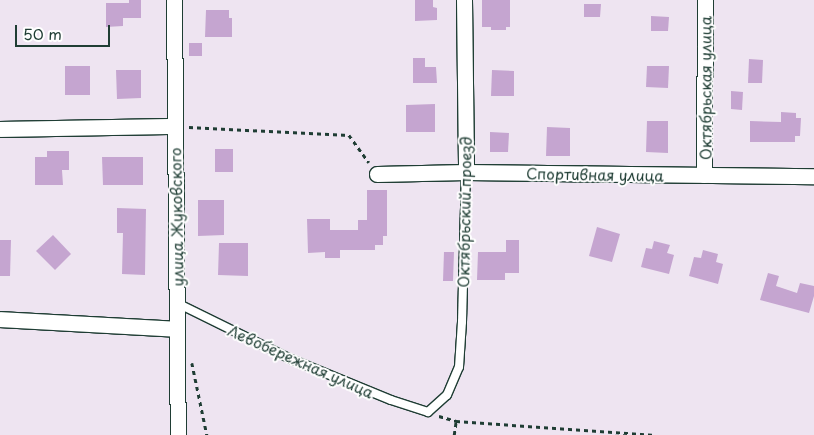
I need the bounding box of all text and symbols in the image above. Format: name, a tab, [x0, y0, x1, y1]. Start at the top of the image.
scale bar	[18, 15, 112, 47]
street label: Октябрьская улица	[696, 15, 714, 161]
text: 50 m	[23, 22, 62, 45]
street label: Октябрьский проезд	[454, 136, 474, 288]
street label: улица Жуковского	[166, 147, 186, 287]
street label: Спортивная улица	[526, 164, 664, 184]
street label: Левобережная улица	[225, 321, 377, 401]

